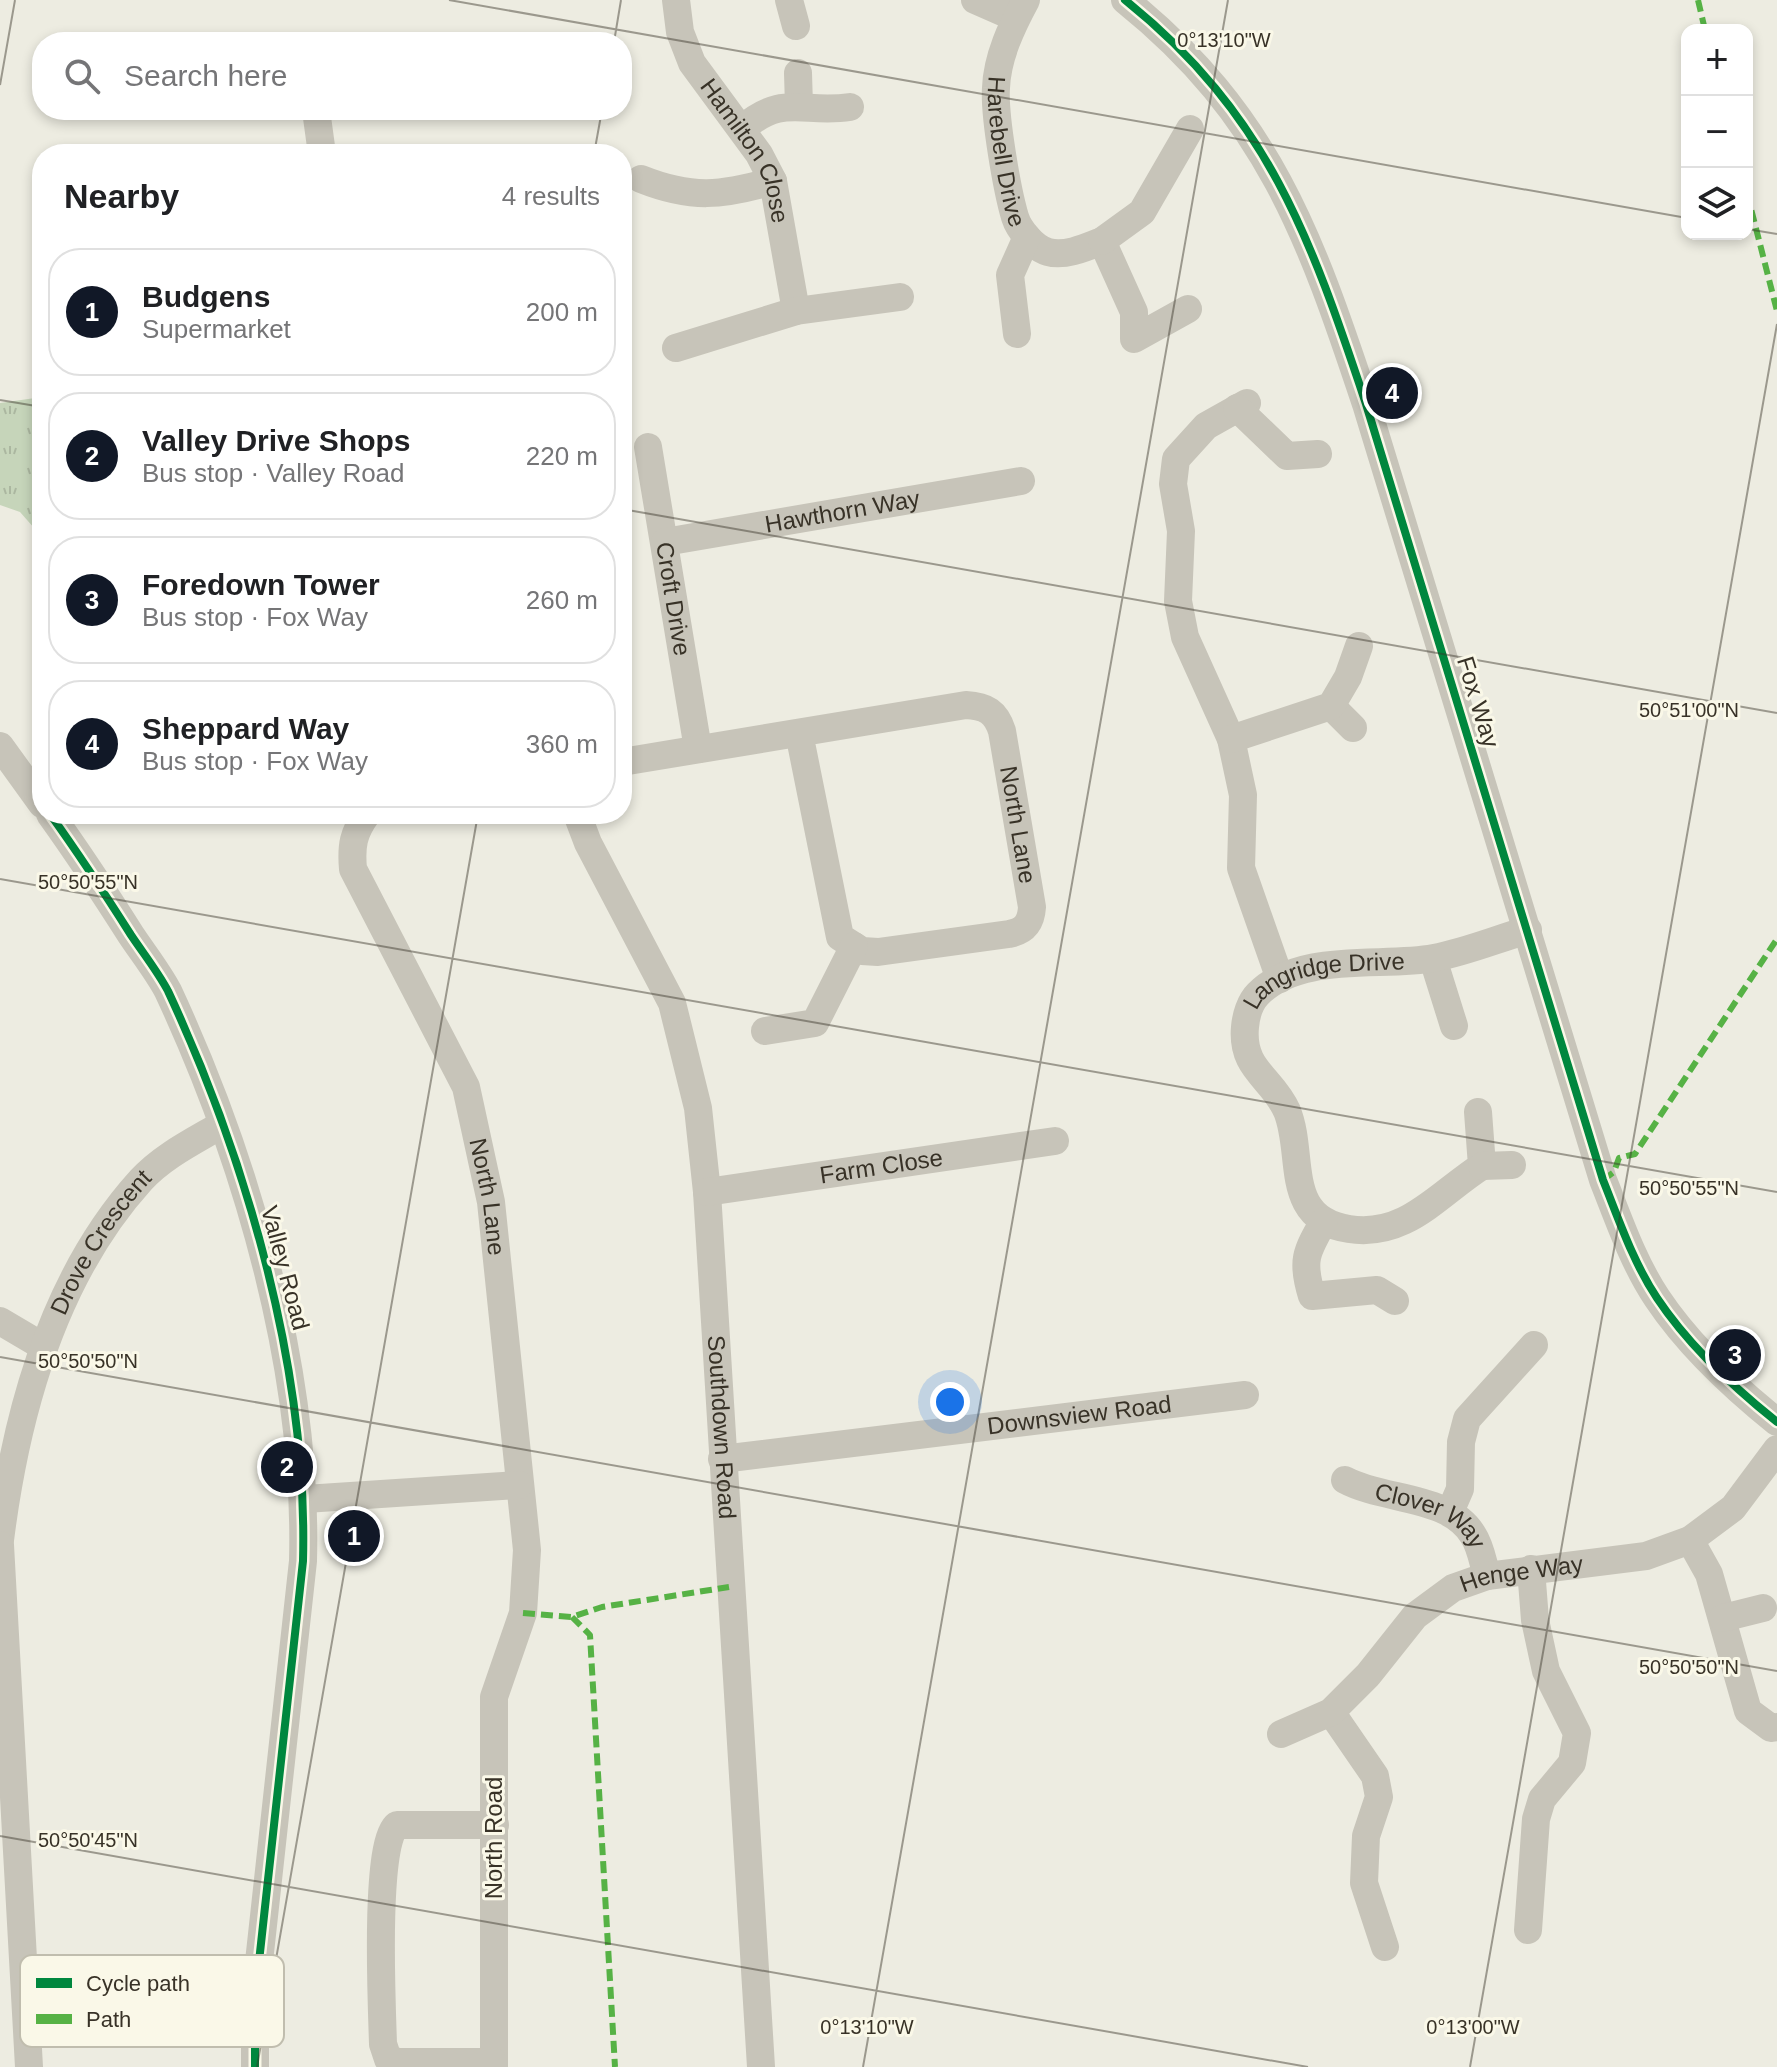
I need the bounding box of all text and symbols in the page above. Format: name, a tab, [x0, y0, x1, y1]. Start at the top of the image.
map controls	[1681, 24, 1753, 240]
button: +	[1681, 24, 1753, 96]
text: 0°13'10"W	[1177, 29, 1271, 51]
search box	[32, 32, 632, 120]
icon: search	[60, 54, 104, 98]
text: Search here	[124, 59, 287, 92]
street label: Hamilton Close	[695, 73, 794, 225]
street label: Harebell Drive	[983, 75, 1031, 231]
button: −	[1681, 96, 1753, 168]
button: layers	[1681, 168, 1753, 240]
text: Nearby	[64, 177, 179, 215]
text: 4 results	[502, 181, 600, 211]
text: Budgens	[142, 280, 270, 313]
text: 1	[85, 297, 99, 327]
text: 200 m	[526, 297, 598, 327]
text: Supermarket	[142, 314, 291, 344]
pin: 4	[1366, 363, 1418, 423]
text: Valley Drive Shops	[142, 424, 410, 457]
text: 2	[85, 441, 99, 471]
text: 220 m	[526, 441, 598, 471]
text: Bus stop · Valley Road	[142, 458, 405, 488]
street label: Hawthorn Way	[763, 485, 922, 538]
street label: Croft Drive	[651, 540, 696, 658]
text: Foredown Tower	[142, 568, 380, 601]
text: 3	[85, 585, 99, 615]
text: 260 m	[526, 585, 598, 615]
text: Bus stop · Fox Way	[142, 602, 368, 632]
street label: Fox Way	[1452, 653, 1505, 751]
text: 50°51'00"N	[1639, 699, 1739, 721]
text: Sheppard Way	[142, 712, 349, 745]
text: 4	[85, 729, 99, 759]
text: 360 m	[526, 729, 598, 759]
text: Bus stop · Fox Way	[142, 746, 368, 776]
street label: North Lane	[995, 764, 1042, 885]
text: 50°50'55"N	[38, 871, 138, 893]
street label: Langridge Drive	[1237, 947, 1405, 1014]
street label: North Lane	[464, 1135, 510, 1257]
street label: Farm Close	[818, 1144, 944, 1188]
street label: Drove Crescent	[45, 1164, 157, 1319]
text: 50°50'55"N	[1639, 1177, 1739, 1199]
street label: Valley Road	[256, 1203, 315, 1333]
pin: 3	[1709, 1325, 1761, 1385]
street label: Southdown Road	[703, 1334, 741, 1520]
text: 50°50'50"N	[38, 1350, 138, 1372]
your location	[930, 1382, 970, 1422]
street label: Downsview Road	[986, 1390, 1173, 1439]
pin: 2	[261, 1437, 313, 1497]
street label: Clover Way	[1372, 1478, 1492, 1552]
pin: 1	[328, 1506, 380, 1566]
street label: Henge Way	[1456, 1550, 1585, 1598]
text: 50°50'50"N	[1639, 1656, 1739, 1678]
street label: North Road	[480, 1777, 507, 1899]
text: 50°50'45"N	[38, 1829, 138, 1851]
legend	[20, 1955, 284, 2047]
text: Cycle path	[86, 1971, 190, 1996]
text: Path	[86, 2007, 131, 2032]
text: 0°13'10"W	[820, 2016, 914, 2038]
text: 0°13'00"W	[1426, 2016, 1520, 2038]

